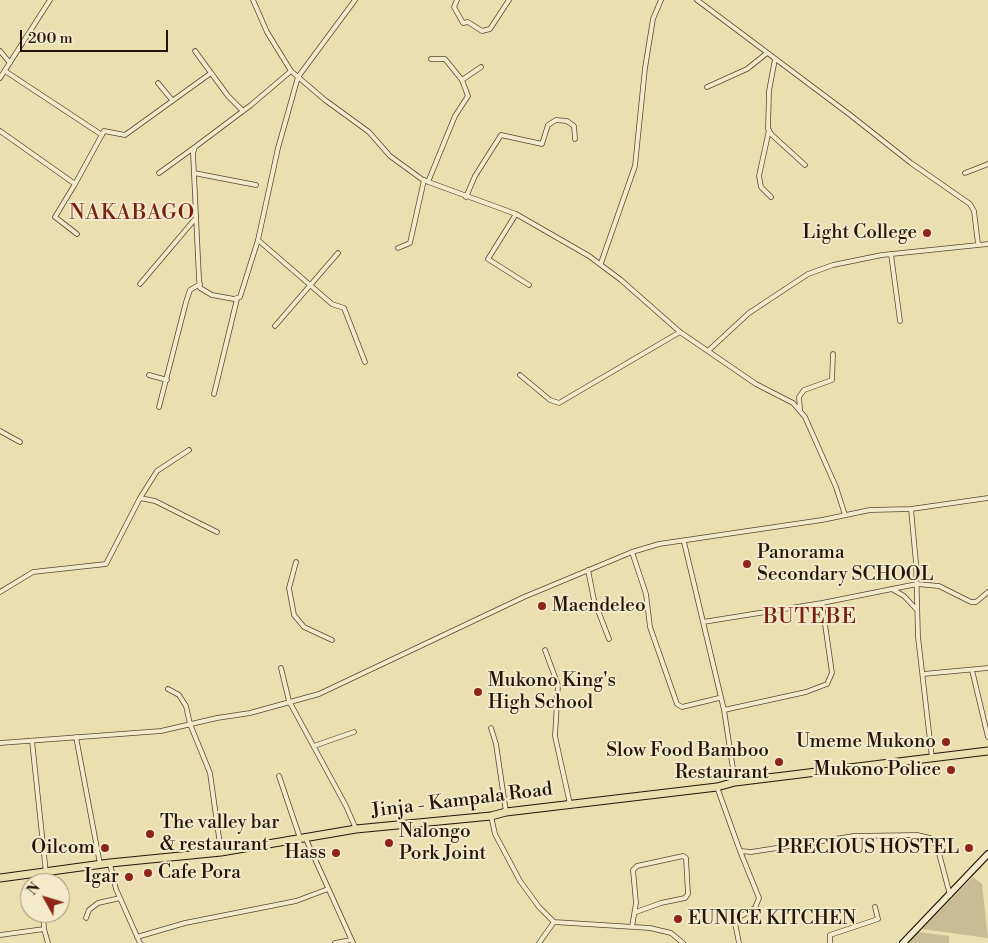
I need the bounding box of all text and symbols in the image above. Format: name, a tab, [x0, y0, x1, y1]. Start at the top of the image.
scale bar	[22, 20, 170, 52]
text: 200 m	[28, 29, 73, 48]
district label: NAKABAGO	[68, 201, 196, 227]
place label: Light College	[803, 222, 917, 244]
marker: Light College	[921, 227, 933, 239]
place label: Panorama Secondary SCHOOL	[757, 542, 933, 586]
marker: Panorama Secondary SCHOOL	[741, 558, 753, 570]
place label: Maendeleo	[552, 595, 646, 617]
marker: Maendeleo	[536, 600, 548, 612]
district label: BUTEBE	[762, 605, 858, 631]
place label: Mukono King's High School	[488, 670, 616, 714]
marker: Mukono King's High School	[472, 686, 484, 698]
place label: Umeme Mukono	[796, 731, 936, 753]
marker: Umeme Mukono	[940, 736, 952, 748]
place label: Slow Food Bamboo Restaurant	[606, 740, 769, 784]
marker: Slow Food Bamboo Restaurant	[773, 756, 785, 768]
place label: Mukono Police	[814, 759, 941, 781]
marker: Mukono Police	[945, 764, 957, 776]
street label: Jinja - Kampala Road	[370, 779, 554, 823]
place label: The valley bar & restaurant	[160, 812, 279, 856]
place label: Nalongo Pork Joint	[399, 821, 486, 865]
marker: The valley bar & restaurant	[144, 828, 156, 840]
place label: Oilcom	[31, 837, 95, 859]
marker: Nalongo Pork Joint	[383, 837, 395, 849]
place label: PRECIOUS HOSTEL	[776, 837, 959, 859]
marker: Oilcom	[99, 842, 111, 854]
place label: Hass	[285, 842, 326, 864]
marker: PRECIOUS HOSTEL	[963, 842, 975, 854]
marker: Hass	[330, 847, 342, 859]
place label: Cafe Pora	[158, 862, 241, 884]
place label: Igar	[84, 866, 119, 888]
marker: Cafe Pora	[142, 867, 154, 879]
marker: Igar	[123, 871, 135, 883]
north arrow	[20, 873, 70, 923]
text: N	[24, 879, 45, 899]
place label: EUNICE KITCHEN	[688, 908, 856, 930]
marker: EUNICE KITCHEN	[672, 913, 684, 925]

